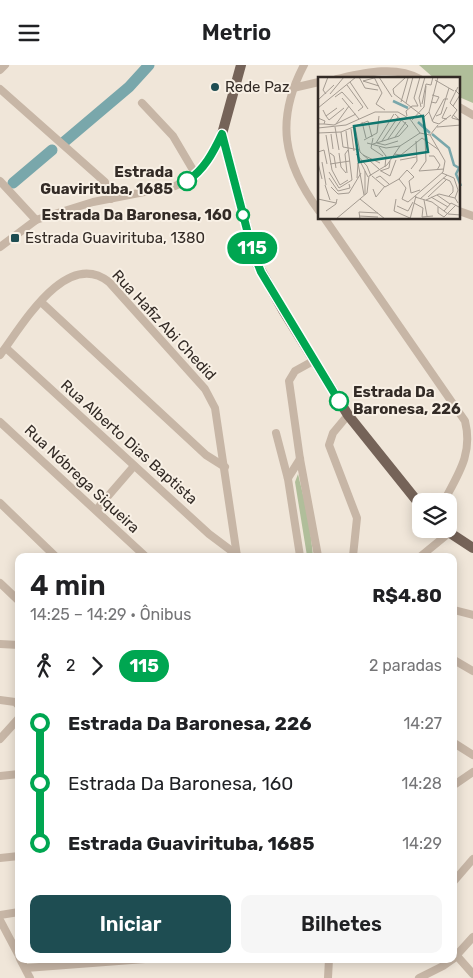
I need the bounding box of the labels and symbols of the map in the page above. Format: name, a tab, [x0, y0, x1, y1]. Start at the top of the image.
inset map	[318, 77, 460, 220]
place label: Rede Paz	[225, 78, 290, 96]
marker: Rede Paz	[209, 81, 221, 93]
place label: Estrada Guavirituba, 1685	[40, 163, 173, 198]
marker: Estrada Guavirituba, 1685	[177, 171, 197, 191]
place label: Estrada Da Baronesa, 160	[42, 206, 232, 224]
marker: Estrada Da Baronesa, 160	[236, 208, 250, 222]
place label: Estrada Guavirituba, 1380	[25, 229, 205, 247]
marker: Estrada Guavirituba, 1380	[9, 232, 21, 244]
line badge: 115	[223, 232, 281, 264]
street label: Rua Hafiz Abi Chedid	[108, 266, 220, 384]
street label: Rua Alberto Dias Baptista	[57, 376, 201, 508]
place label: Estrada Da Baronesa, 226	[353, 383, 461, 418]
marker: Estrada Da Baronesa, 226	[329, 391, 349, 411]
street label: Rua Nóbrega Siqueira	[21, 421, 143, 537]

